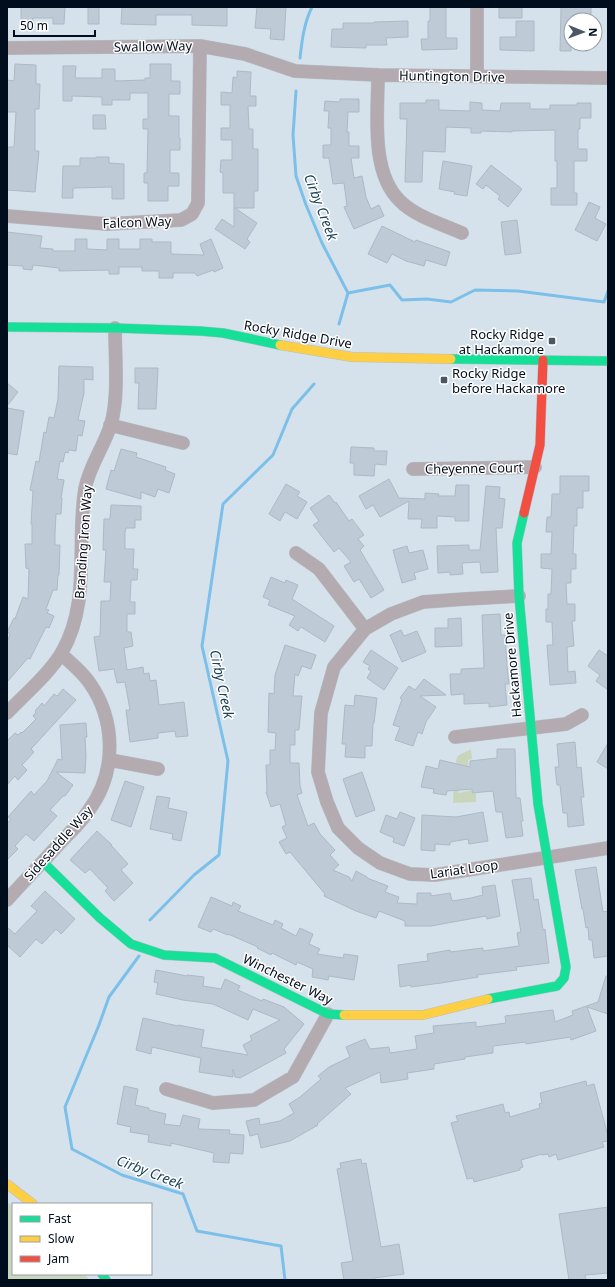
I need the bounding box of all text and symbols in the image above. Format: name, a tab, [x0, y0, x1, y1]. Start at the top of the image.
scale bar	[14, 12, 95, 38]
north arrow	[563, 12, 603, 52]
text: 50 m	[20, 17, 48, 34]
text: N	[586, 28, 601, 37]
street label: Swallow Way	[114, 36, 193, 56]
street label: Huntington Drive	[399, 66, 505, 86]
water label: Cirby Creek	[300, 171, 343, 244]
street label: Falcon Way	[102, 212, 172, 232]
street label: Rocky Ridge Drive	[243, 316, 353, 352]
place label: Rocky Ridge at Hackamore	[459, 325, 544, 358]
marker: Rocky Ridge at Hackamore	[547, 336, 557, 346]
place label: Rocky Ridge before Hackamore	[452, 364, 565, 397]
marker: Rocky Ridge before Hackamore	[439, 375, 449, 385]
street label: Cheyenne Court	[425, 458, 524, 478]
street label: Branding Iron Way	[70, 484, 96, 600]
street label: Hackamore Drive	[498, 612, 526, 718]
water label: Cirby Creek	[206, 648, 239, 721]
street label: Sidesaddle Way	[19, 801, 97, 884]
street label: Lariat Loop	[429, 855, 499, 883]
street label: Winchester Way	[240, 949, 336, 1009]
water label: Cirby Creek	[114, 1150, 187, 1193]
legend	[12, 1203, 152, 1275]
text: Fast	[48, 1210, 72, 1227]
text: Slow	[48, 1230, 75, 1247]
text: Jam	[47, 1250, 69, 1267]

